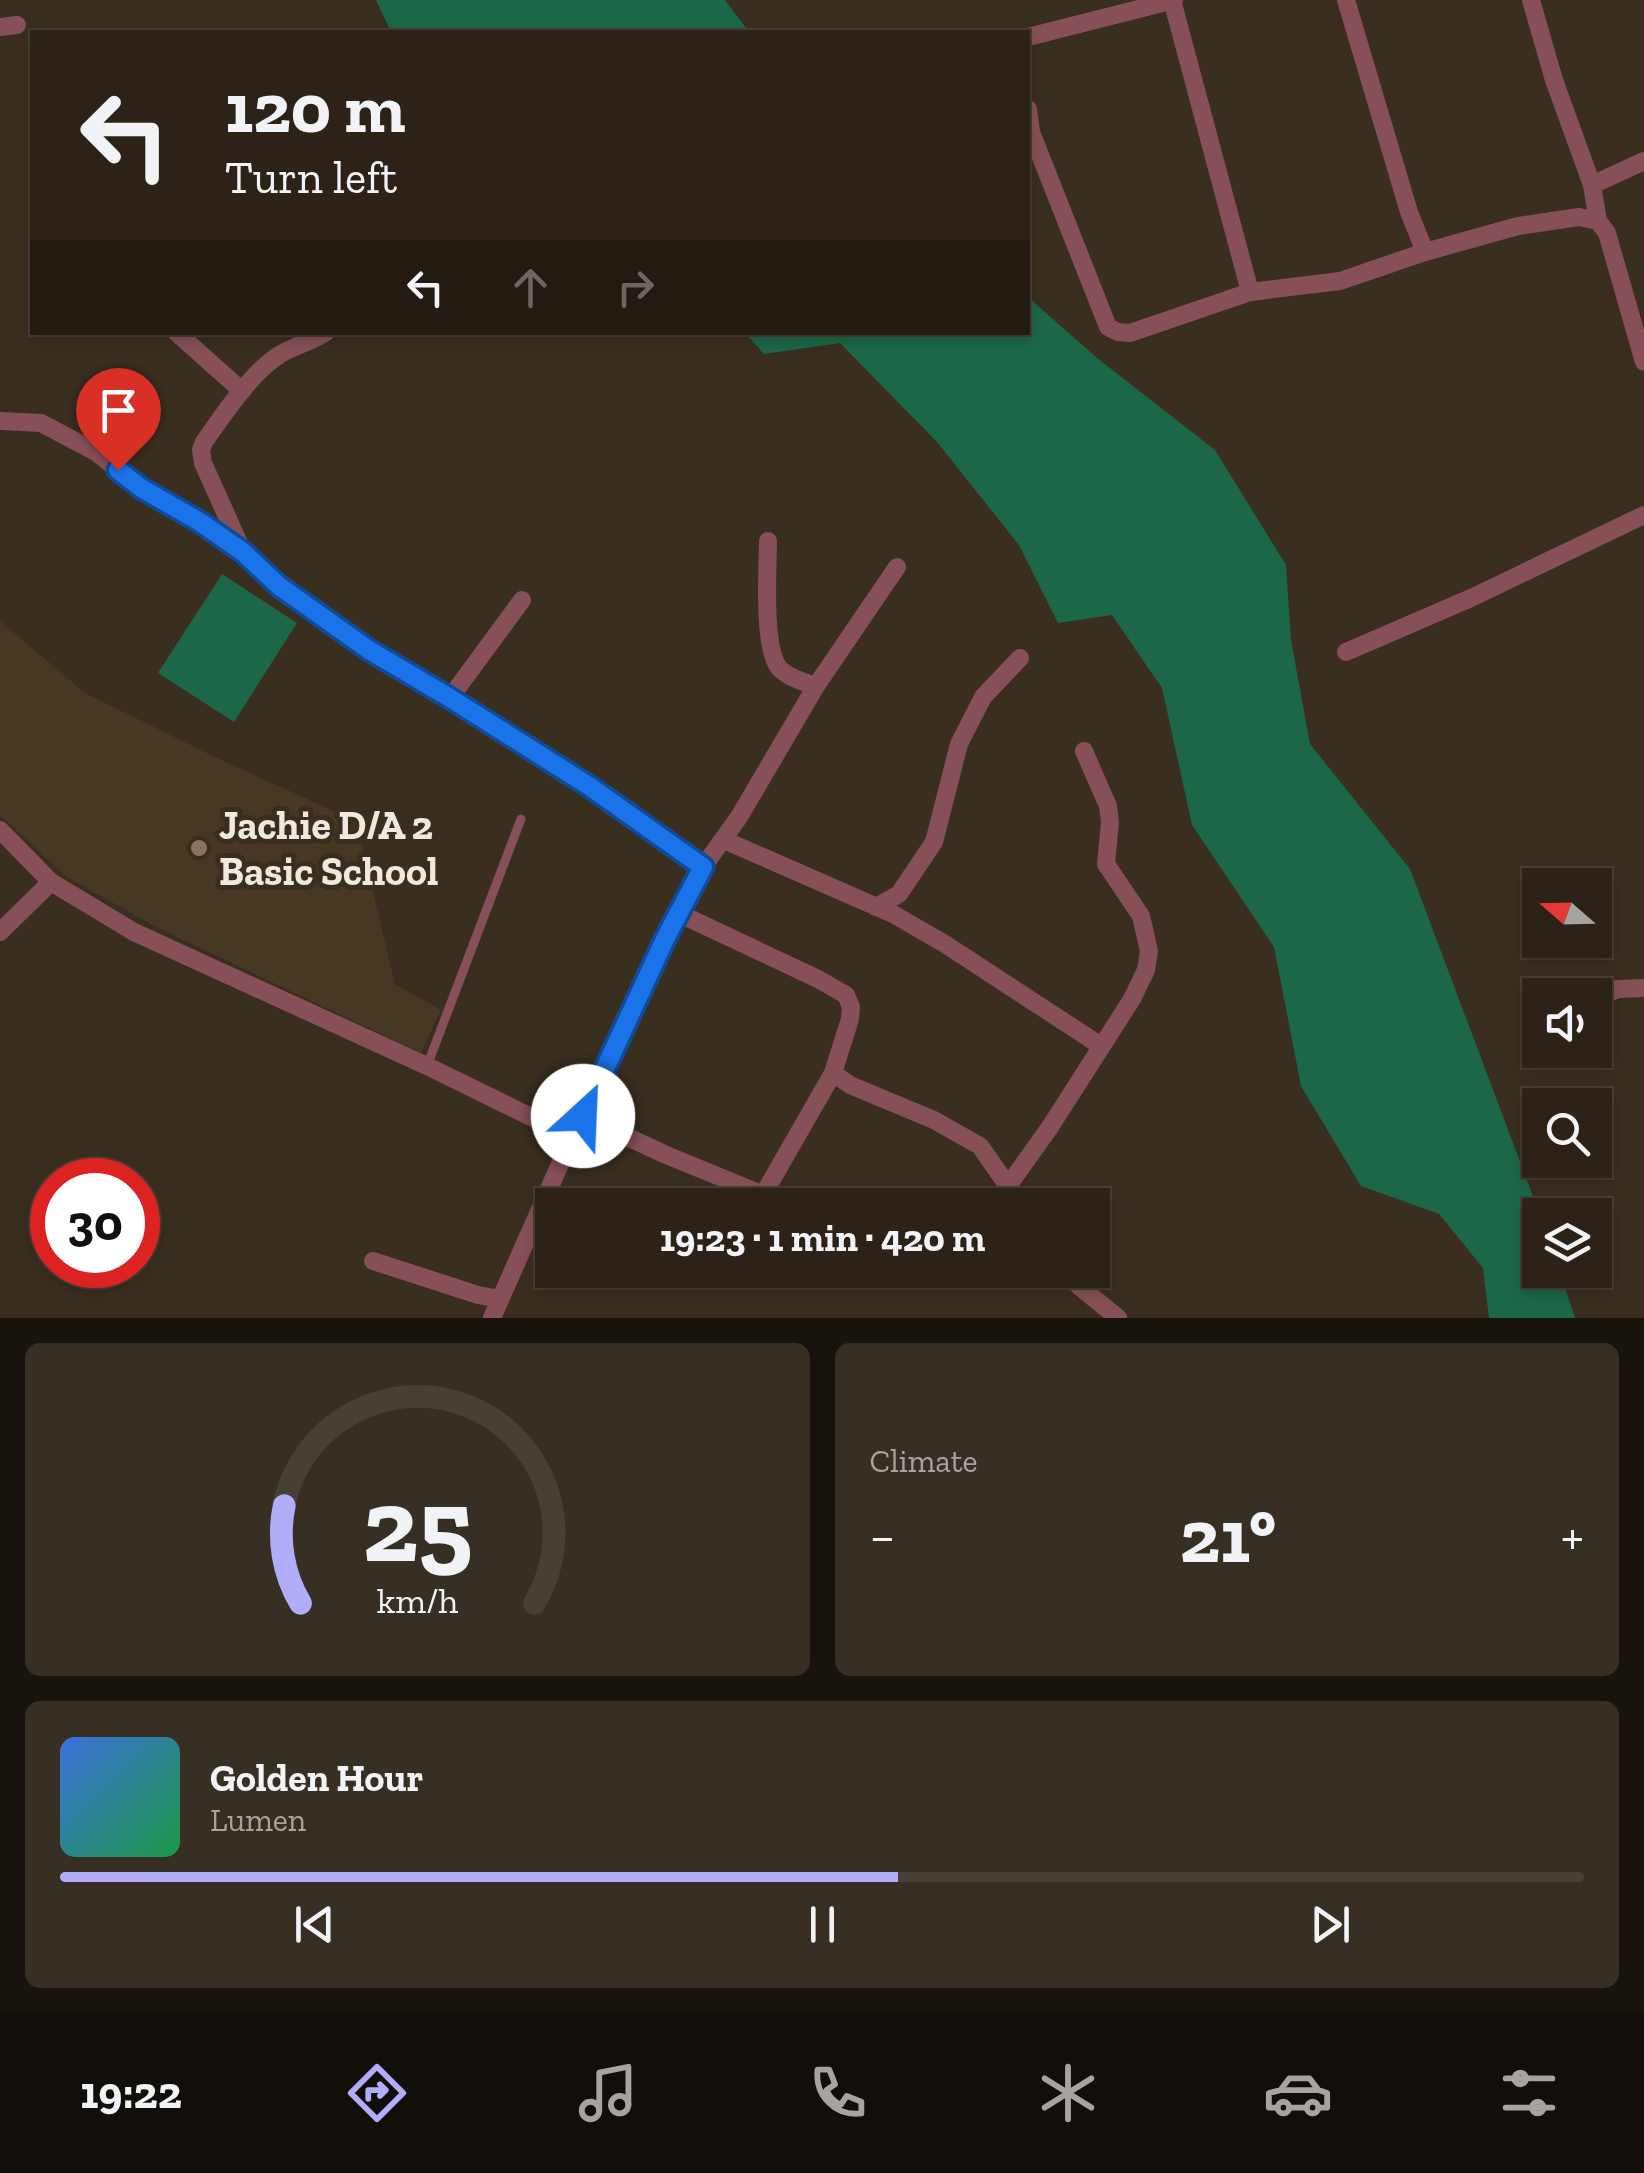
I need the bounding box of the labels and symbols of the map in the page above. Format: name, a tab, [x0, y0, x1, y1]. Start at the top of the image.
pin	[76, 368, 161, 471]
place label: Jachie D/A 2 Basic School	[219, 801, 438, 895]
marker: Jachie D/A 2 Basic School	[188, 837, 210, 859]
north arrow	[1522, 868, 1612, 958]
position arrow	[531, 1064, 635, 1168]
speed limit sign: 30	[30, 1158, 160, 1288]

